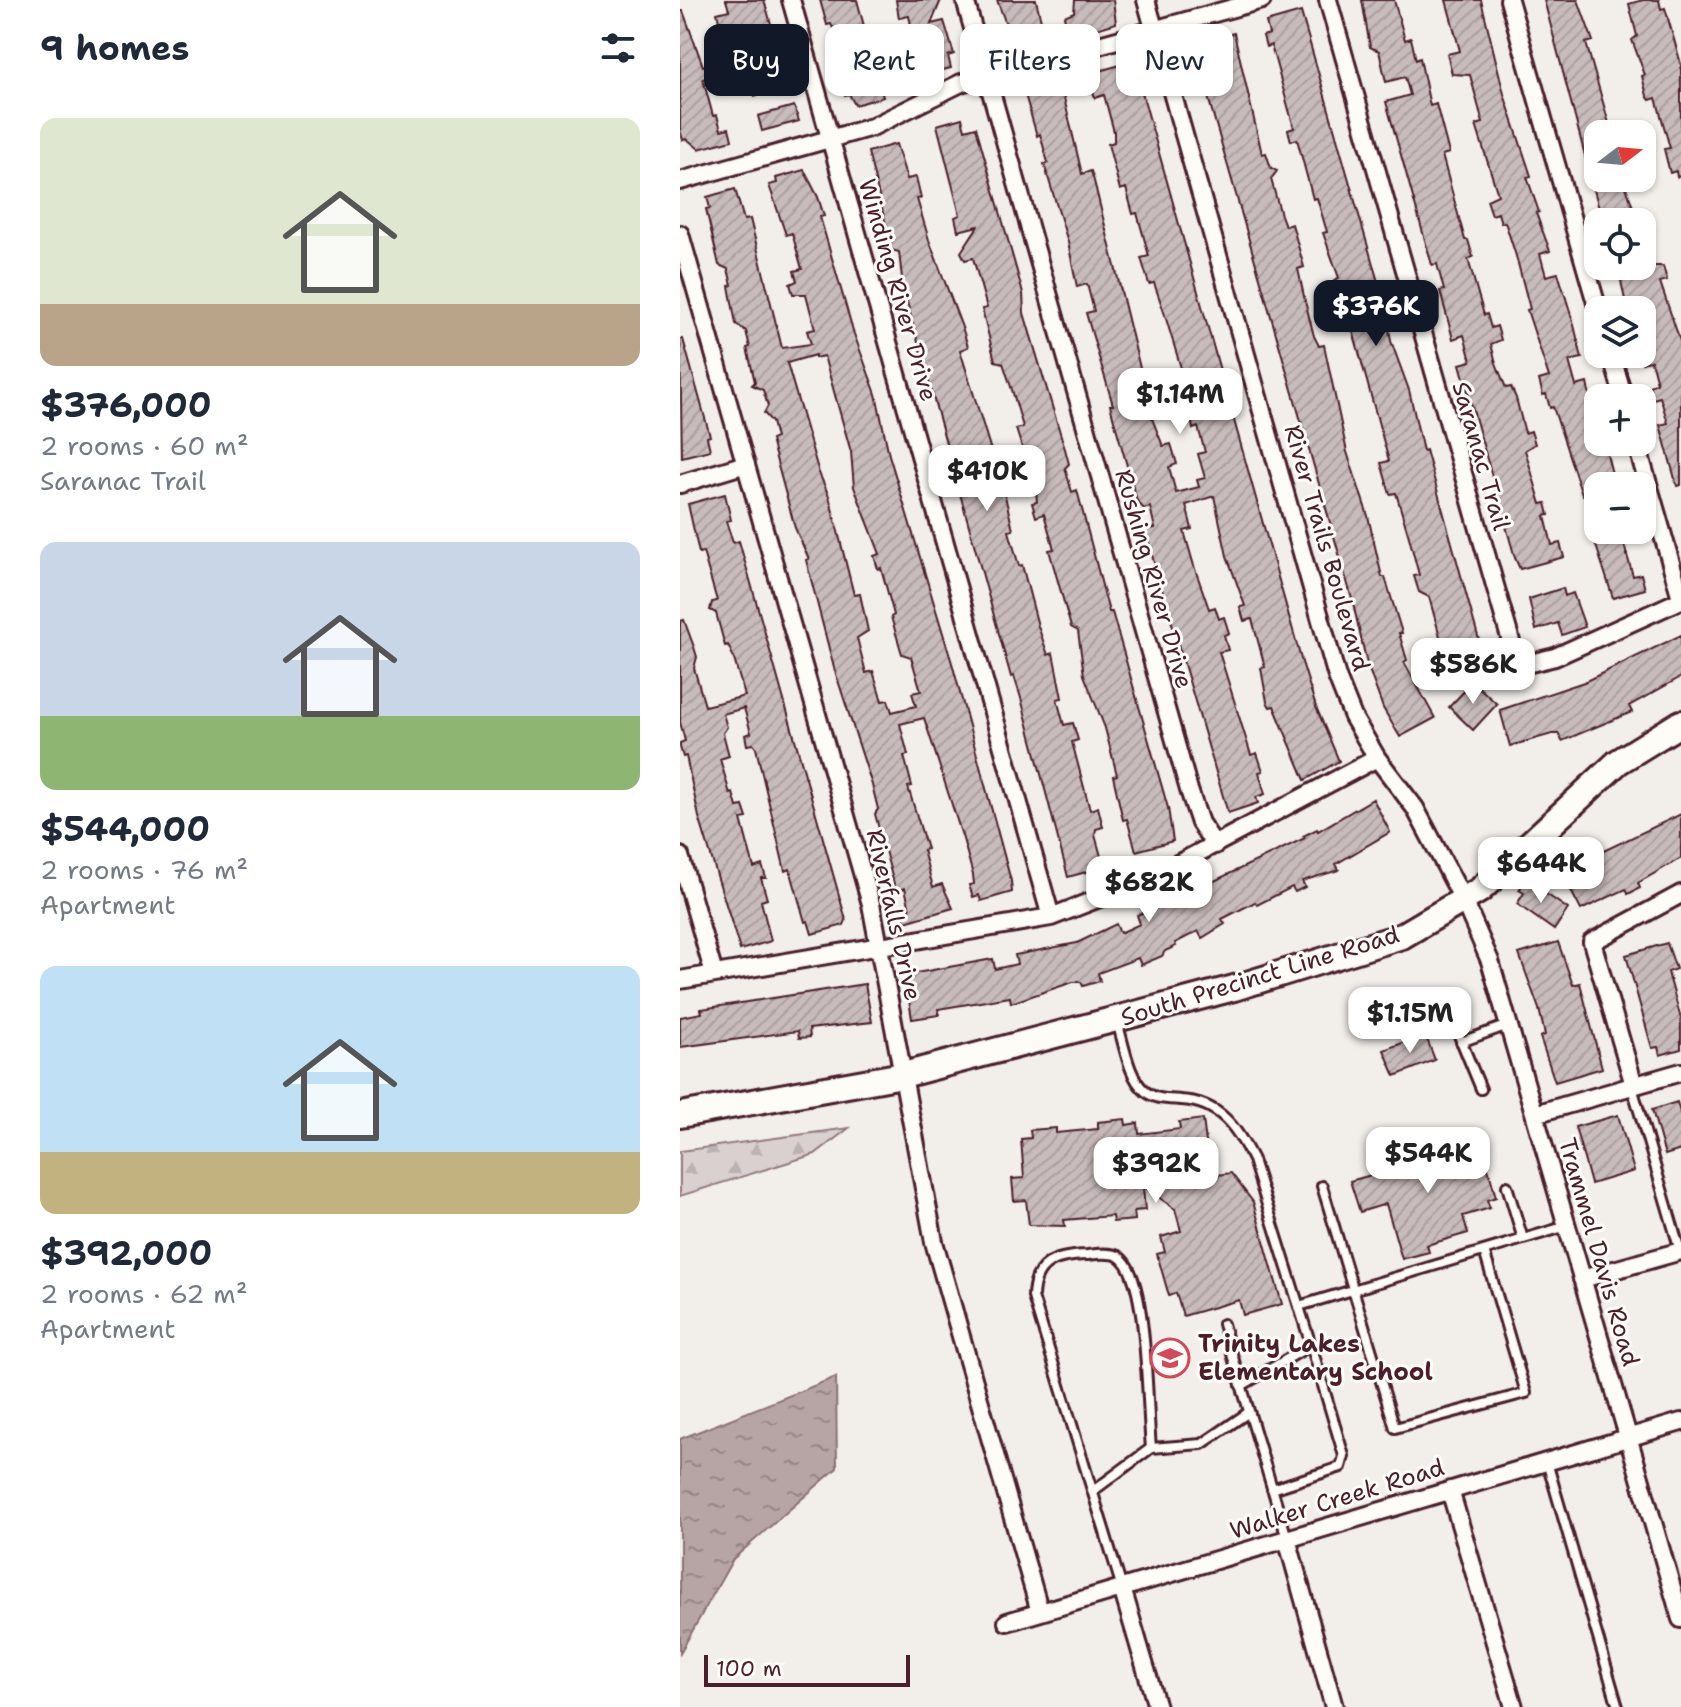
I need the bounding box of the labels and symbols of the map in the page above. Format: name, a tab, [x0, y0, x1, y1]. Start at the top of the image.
north arrow	[1584, 120, 1656, 192]
street label: Winding River Drive	[851, 175, 945, 405]
pin: $376K	[1320, 280, 1432, 348]
pin: $1.14M	[1115, 368, 1245, 436]
street label: Saranac Trail	[1445, 378, 1518, 535]
street label: River Trails Boulevard	[1277, 421, 1377, 675]
pin: $410K	[931, 445, 1043, 513]
street label: Rushing River Drive	[1107, 466, 1201, 692]
pin: $586K	[1417, 638, 1529, 706]
street label: Riverfalls Drive	[859, 826, 929, 1004]
pin: $644K	[1485, 837, 1597, 905]
pin: $682K	[1093, 856, 1205, 924]
street label: South Precinct Line Road	[1117, 918, 1403, 1034]
pin: $1.15M	[1345, 987, 1475, 1055]
pin: $544K	[1372, 1127, 1484, 1195]
street label: Trammel Davis Road	[1551, 1134, 1647, 1370]
pin: $392K	[1100, 1137, 1212, 1205]
place label: Trinity Lakes Elementary School	[1198, 1328, 1433, 1388]
school or university icon: Trinity Lakes Elementary School	[1149, 1337, 1191, 1379]
street label: Walker Creek Road	[1226, 1451, 1448, 1547]
scale bar	[704, 1651, 910, 1687]

